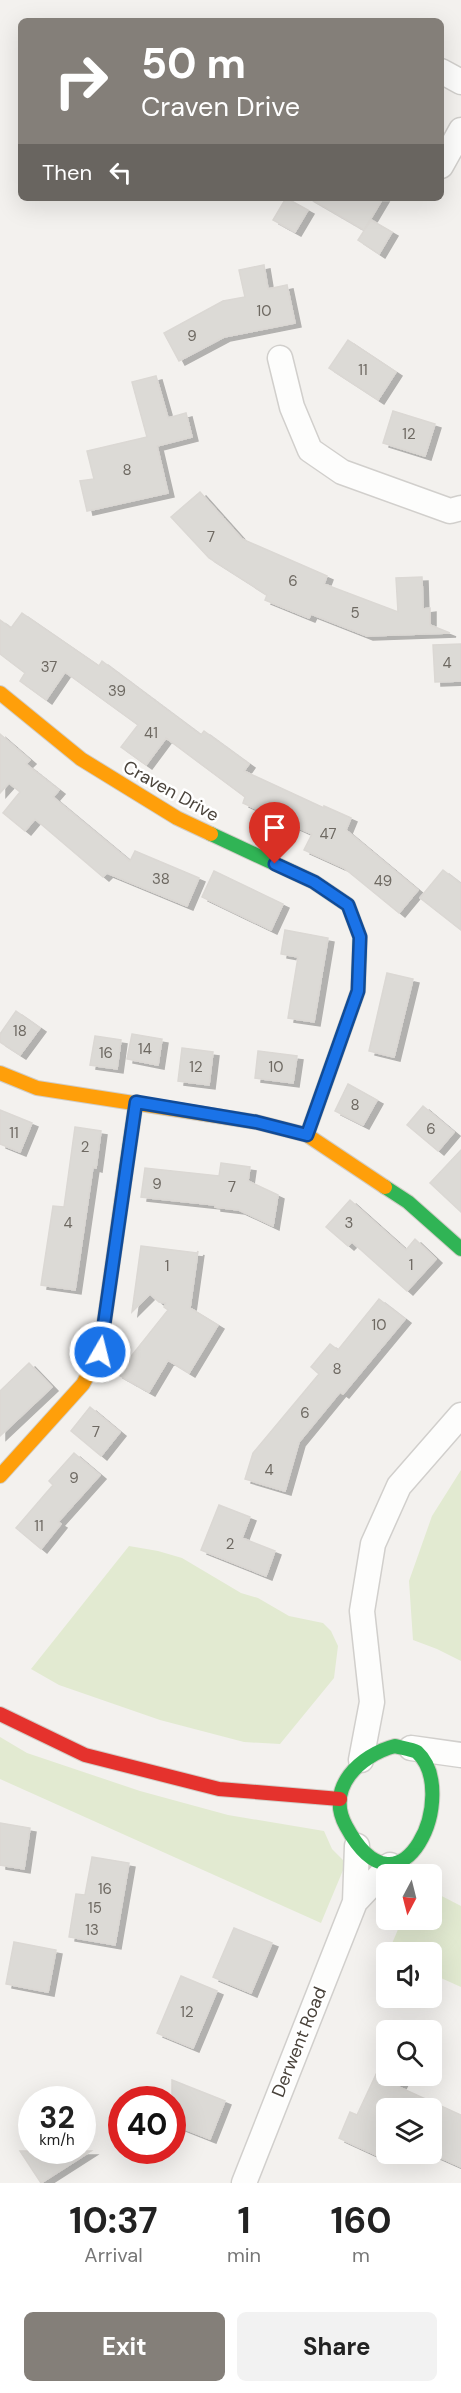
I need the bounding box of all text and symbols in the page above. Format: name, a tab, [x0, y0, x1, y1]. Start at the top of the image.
text: 50 m	[141, 36, 246, 91]
icon: right	[42, 42, 120, 120]
text: Craven Drive	[141, 89, 300, 124]
icon: left	[104, 156, 137, 189]
text: Then	[42, 158, 92, 187]
house number: 10	[257, 301, 271, 321]
house number: 9	[187, 326, 197, 346]
house number: 11	[358, 360, 368, 380]
house number: 12	[402, 424, 416, 444]
house number: 8	[122, 460, 132, 480]
house number: 7	[207, 527, 215, 547]
house number: 6	[288, 571, 298, 591]
house number: 5	[350, 603, 360, 623]
house number: 4	[442, 653, 452, 673]
house number: 37	[41, 657, 57, 677]
house number: 39	[108, 681, 126, 701]
house number: 41	[144, 723, 158, 743]
street label: Craven Drive	[119, 755, 223, 827]
pin	[249, 802, 300, 864]
icon: arrive	[258, 811, 291, 844]
house number: 47	[319, 824, 337, 844]
house number: 38	[152, 869, 170, 889]
house number: 49	[374, 871, 392, 891]
house number: 18	[13, 1021, 27, 1041]
house number: 14	[138, 1039, 152, 1059]
house number: 16	[99, 1043, 113, 1063]
house number: 12	[189, 1057, 203, 1077]
house number: 10	[269, 1057, 283, 1077]
house number: 8	[350, 1095, 360, 1115]
house number: 6	[426, 1119, 436, 1139]
house number: 11	[9, 1123, 19, 1143]
house number: 2	[81, 1137, 89, 1157]
house number: 9	[152, 1174, 162, 1194]
house number: 7	[228, 1177, 236, 1197]
house number: 4	[63, 1213, 73, 1233]
house number: 3	[345, 1213, 353, 1233]
house number: 1	[409, 1255, 413, 1275]
house number: 1	[165, 1256, 169, 1276]
house number: 10	[372, 1315, 386, 1335]
position arrow	[68, 1320, 132, 1384]
house number: 8	[332, 1359, 342, 1379]
house number: 6	[300, 1403, 310, 1423]
house number: 7	[92, 1422, 100, 1442]
house number: 4	[264, 1460, 274, 1480]
house number: 9	[69, 1468, 79, 1488]
house number: 11	[34, 1516, 44, 1536]
house number: 2	[226, 1534, 234, 1554]
north arrow	[376, 1864, 442, 1930]
map controls	[376, 1864, 442, 2164]
house number: 16	[98, 1879, 112, 1899]
house number: 15	[88, 1898, 102, 1918]
house number: 13	[85, 1920, 99, 1940]
button: sound	[376, 1942, 442, 2008]
street label: Derwent Road	[266, 1983, 332, 2101]
house number: 12	[180, 2002, 194, 2022]
button: search	[376, 2020, 442, 2086]
speed limit sign: 40	[108, 2086, 186, 2164]
text: 32	[39, 2098, 75, 2137]
button: layers	[376, 2098, 442, 2164]
text: km/h	[39, 2130, 75, 2150]
text: 10:37	[69, 2197, 158, 2244]
text: 1	[237, 2197, 251, 2244]
text: 160	[330, 2197, 392, 2244]
text: Arrival	[84, 2242, 143, 2268]
text: min	[227, 2242, 261, 2268]
text: m	[352, 2242, 370, 2268]
button: Exit	[24, 2312, 225, 2381]
button: Share	[237, 2312, 437, 2381]

